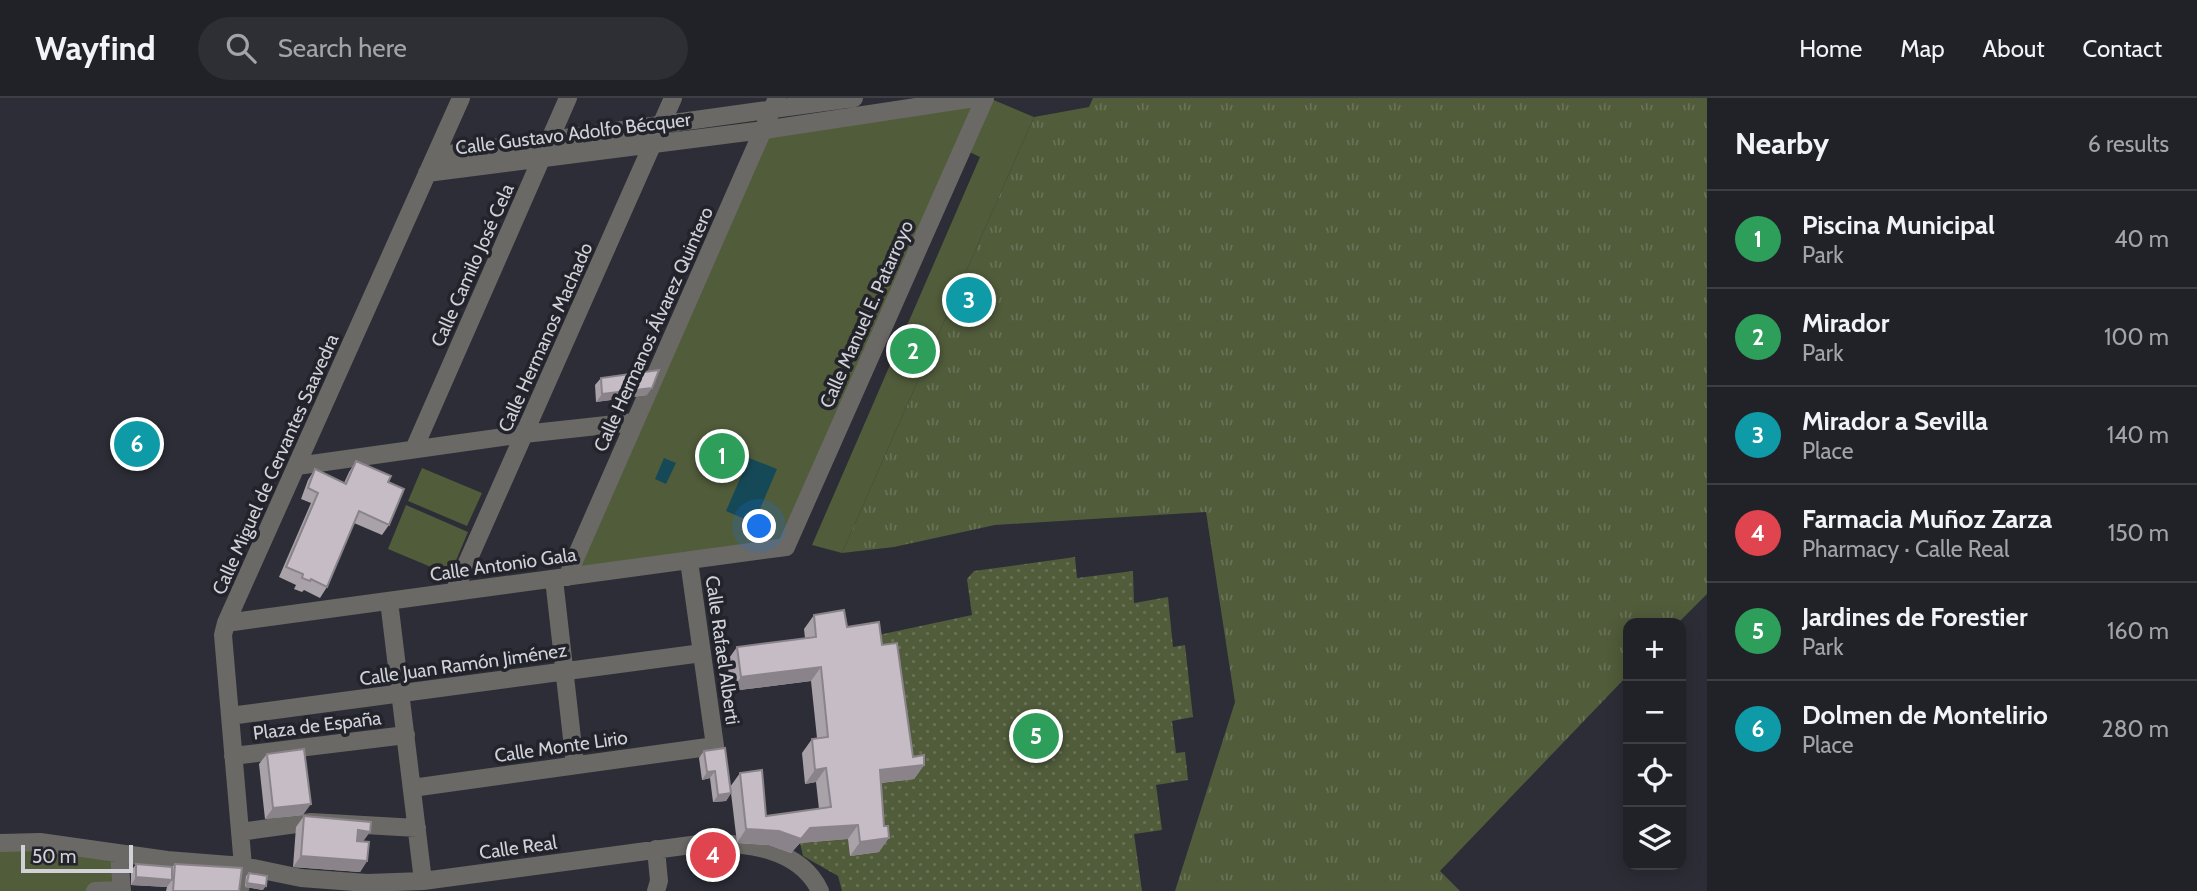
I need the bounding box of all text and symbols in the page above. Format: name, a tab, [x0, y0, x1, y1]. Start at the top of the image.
search box	[198, 17, 688, 80]
text: Wayfind	[35, 28, 156, 68]
icon: search	[222, 29, 260, 67]
text: Search here	[278, 32, 407, 64]
text: Home	[1799, 34, 1862, 63]
text: Map	[1900, 34, 1945, 63]
text: About	[1983, 34, 2045, 63]
text: Contact	[2083, 34, 2162, 63]
street label: Calle Gustavo Adolfo Bécquer	[454, 108, 692, 159]
text: Nearby	[1735, 125, 1829, 162]
text: 6 results	[2088, 130, 2169, 158]
street label: Calle Camilo José Cela	[426, 180, 519, 350]
street label: Calle Hermanos Álvarez Quintero	[588, 203, 718, 455]
text: Piscina Municipal	[1802, 209, 1995, 241]
street label: Calle Manuel E. Patarroyo	[815, 217, 918, 412]
text: 1	[1754, 225, 1762, 253]
text: 40 m	[2114, 225, 2169, 253]
street label: Calle Hermanos Machado	[493, 239, 598, 436]
text: Park	[1802, 241, 1843, 269]
pin: 3	[946, 274, 992, 326]
text: Mirador	[1802, 307, 1889, 339]
text: 2	[1752, 323, 1764, 351]
text: 100 m	[2104, 323, 2169, 351]
pin: 2	[890, 325, 936, 377]
street label: Calle Miguel de Cervantes Saavedra	[207, 330, 344, 598]
text: Park	[1802, 339, 1843, 367]
text: Mirador a Sevilla	[1802, 405, 1988, 437]
pin: 6	[114, 418, 160, 470]
text: 3	[1752, 421, 1764, 449]
text: 140 m	[2107, 421, 2169, 449]
pin: 1	[699, 430, 745, 482]
text: Place	[1802, 437, 1854, 465]
text: Farmacia Muñoz Zarza	[1802, 503, 2052, 535]
your location	[742, 509, 776, 543]
text: 4	[1751, 519, 1765, 547]
text: 150 m	[2108, 519, 2169, 547]
text: Pharmacy · Calle Real	[1802, 535, 2009, 563]
street label: Calle Antonio Gala	[428, 543, 578, 586]
street label: Calle Rafael Alberti	[701, 574, 744, 726]
text: Jardines de Forestier	[1802, 601, 2028, 633]
text: 5	[1752, 617, 1764, 645]
text: 160 m	[2107, 617, 2169, 645]
map controls	[1623, 618, 1686, 870]
button: +	[1623, 618, 1686, 681]
text: Park	[1802, 633, 1843, 661]
street label: Calle Juan Ramón Jiménez	[358, 639, 568, 690]
button: −	[1623, 681, 1686, 744]
text: Dolmen de Montelirio	[1802, 699, 2048, 731]
street label: Plaza de España	[252, 706, 382, 745]
pin: 5	[1013, 710, 1059, 762]
text: 6	[1752, 715, 1764, 743]
text: 280 m	[2102, 715, 2169, 743]
street label: Calle Monte Lirio	[493, 726, 629, 767]
text: Place	[1802, 731, 1854, 759]
button: locate	[1623, 744, 1686, 807]
button: layers	[1623, 807, 1686, 870]
pin: 4	[690, 829, 736, 881]
street label: Calle Real	[478, 831, 559, 864]
scale bar	[21, 842, 133, 874]
text: 50 m	[32, 845, 76, 868]

